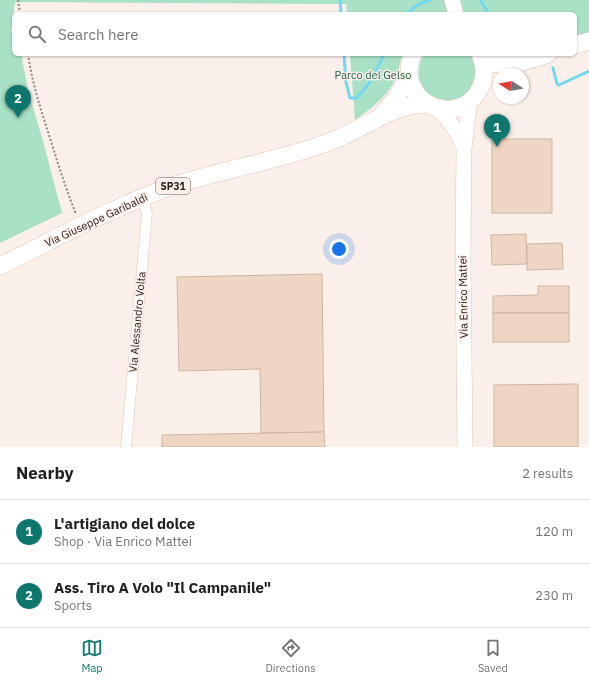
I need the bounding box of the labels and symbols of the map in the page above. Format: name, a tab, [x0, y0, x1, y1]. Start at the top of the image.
park label: Parco del Gelso	[335, 68, 411, 82]
north arrow	[493, 68, 529, 104]
pin: 2	[5, 85, 31, 118]
pin: 1	[484, 114, 510, 147]
road number: SP31	[156, 178, 190, 194]
street label: Via Giuseppe Garibaldi	[42, 190, 150, 250]
your location	[329, 239, 349, 259]
street label: Via Enrico Mattei	[455, 256, 471, 338]
street label: Via Alessandro Volta	[126, 271, 148, 373]

